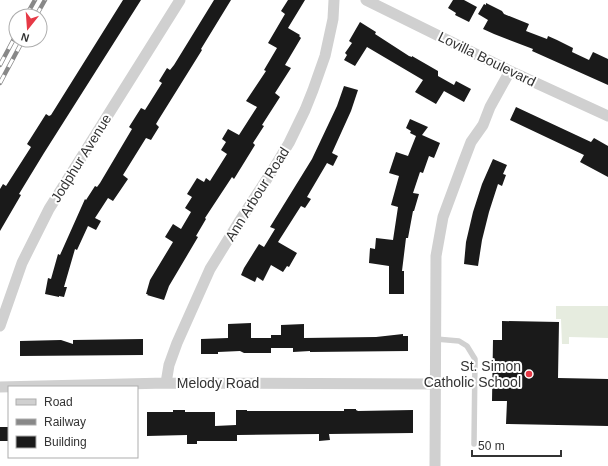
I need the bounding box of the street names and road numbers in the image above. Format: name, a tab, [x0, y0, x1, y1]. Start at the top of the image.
street label: Lovilla Boulevard	[436, 28, 538, 90]
street label: Jodphur Avenue	[47, 111, 115, 205]
street label: Ann Arbour Road	[222, 144, 292, 244]
street label: Melody Road	[177, 375, 259, 391]

